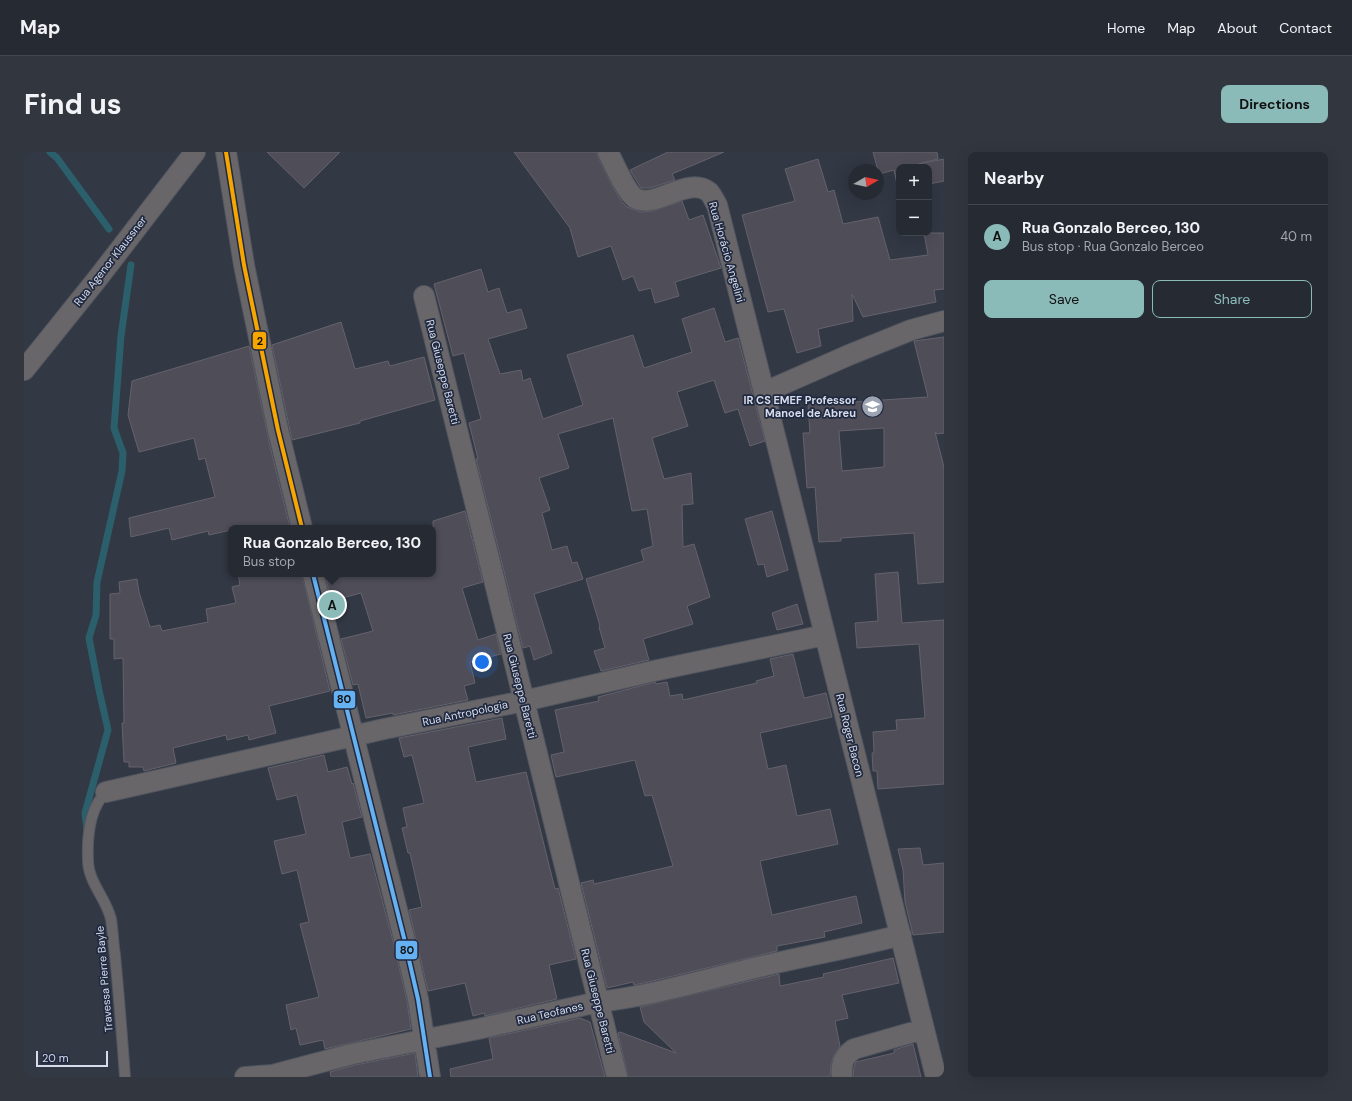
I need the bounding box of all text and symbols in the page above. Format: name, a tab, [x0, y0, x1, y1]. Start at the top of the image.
text: Map	[20, 15, 60, 40]
text: Home	[1107, 19, 1145, 37]
text: Map	[1167, 19, 1195, 37]
text: About	[1217, 19, 1257, 37]
text: Contact	[1279, 19, 1332, 37]
button: Directions	[1221, 85, 1328, 123]
text: Find us	[24, 86, 122, 123]
north arrow	[848, 164, 884, 200]
map controls	[896, 164, 932, 236]
button: +	[896, 164, 932, 200]
text: Nearby	[984, 167, 1044, 189]
street label: Rua Horácio Angelini	[706, 200, 748, 304]
button: −	[896, 200, 932, 236]
street label: Rua Agenor Klaussner	[71, 213, 149, 309]
text: Rua Gonzalo Berceo, 130	[1022, 218, 1200, 238]
text: A	[992, 228, 1002, 245]
text: 40 m	[1280, 228, 1312, 245]
text: Bus stop · Rua Gonzalo Berceo	[1022, 238, 1204, 255]
button: Save	[984, 280, 1144, 318]
button: Share	[1152, 280, 1312, 318]
street label: Rua Giuseppe Baretti	[423, 318, 463, 426]
line badge: 2	[252, 331, 267, 350]
text: 2	[257, 334, 263, 348]
place label: IR CS EMEF Professor Manoel de Abreu	[744, 393, 856, 420]
school or university icon: IR CS EMEF Professor Manoel de Abreu	[859, 393, 885, 419]
popup	[228, 525, 436, 577]
text: Rua Gonzalo Berceo, 130	[243, 533, 421, 553]
text: Bus stop	[243, 553, 295, 570]
pin: A	[319, 590, 345, 620]
street label: Rua Giuseppe Baretti	[500, 632, 540, 740]
your location	[472, 652, 492, 672]
line badge: 80	[333, 690, 356, 709]
text: 80	[337, 692, 352, 706]
street label: Rua Roger Bacon	[833, 692, 867, 778]
street label: Rua Antropologia	[421, 697, 509, 729]
street label: Travessa Pierre Bayle	[92, 925, 116, 1033]
line badge: 80	[395, 940, 418, 960]
text: 80	[400, 943, 415, 957]
street label: Rua Giuseppe Baretti	[578, 947, 618, 1055]
street label: Rua Teofanes	[516, 999, 584, 1027]
scale bar	[36, 1049, 108, 1068]
text: 20 m	[42, 1051, 68, 1065]

